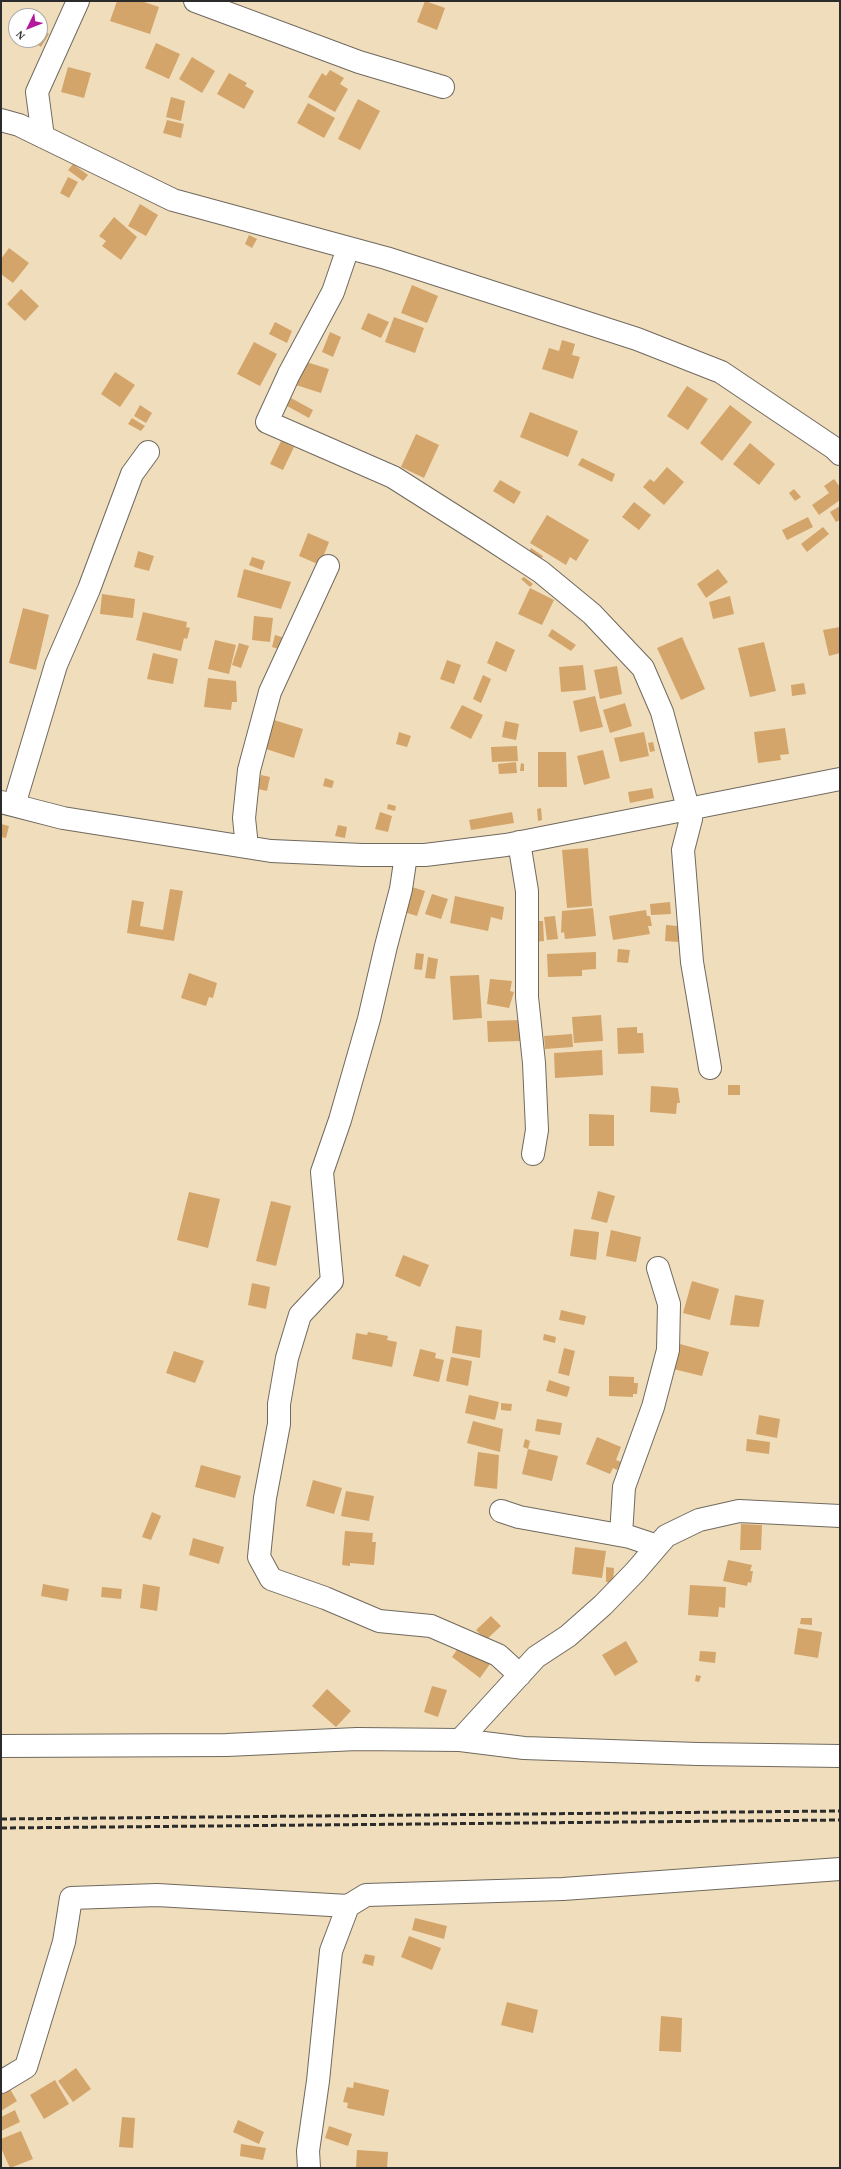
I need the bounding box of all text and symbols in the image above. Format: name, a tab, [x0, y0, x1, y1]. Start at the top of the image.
north arrow	[8, 8, 48, 48]
text: N	[12, 27, 28, 44]

